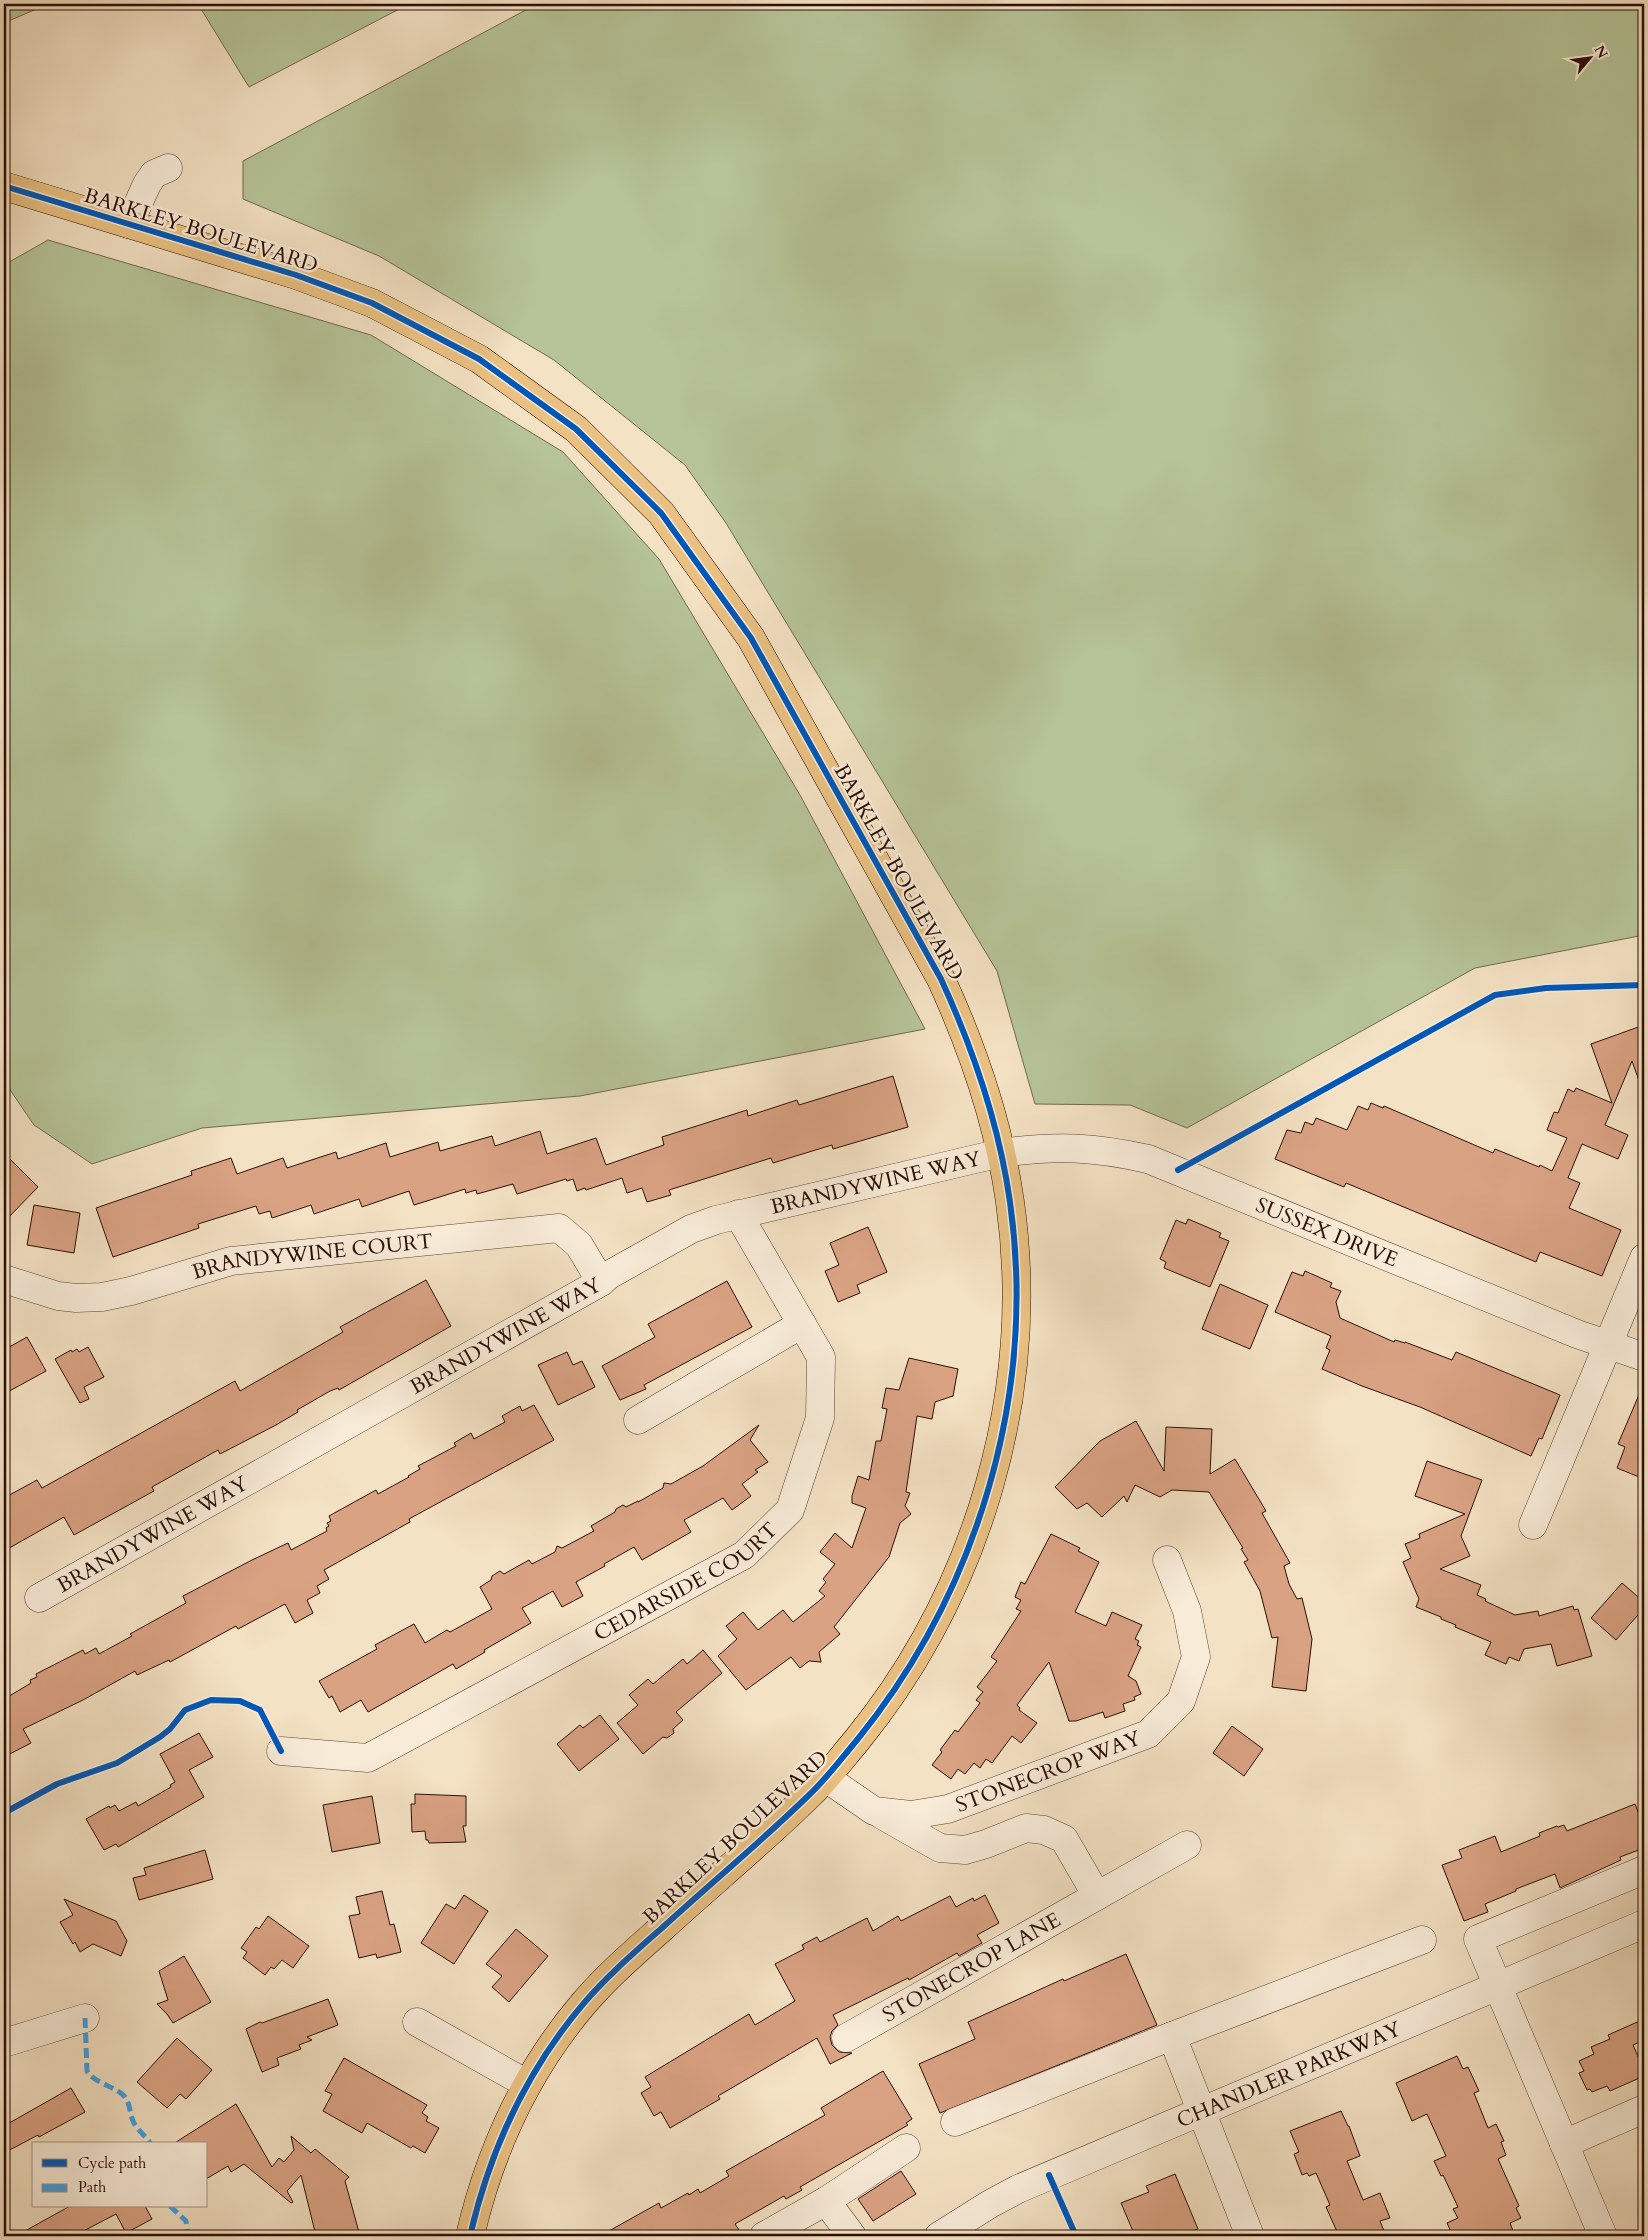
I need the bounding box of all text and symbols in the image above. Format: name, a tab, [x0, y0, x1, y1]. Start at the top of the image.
north arrow	[1566, 32, 1616, 82]
text: N	[1590, 42, 1612, 62]
street label: BARKLEY BOULEVARD	[80, 181, 322, 280]
street label: BARKLEY BOULEVARD	[827, 759, 970, 986]
street label: BRANDYWINE WAY	[768, 1144, 984, 1222]
street label: SUSSEX DRIVE	[1251, 1190, 1402, 1274]
street label: BRANDYWINE COURT	[189, 1227, 434, 1287]
street label: BRANDYWINE WAY	[405, 1271, 607, 1402]
street label: BRANDYWINE WAY	[52, 1469, 254, 1600]
street label: CEDARSIDE COURT	[589, 1516, 784, 1648]
street label: STONECROP WAY	[952, 1724, 1145, 1820]
street label: BARKLEY BOULEVARD	[636, 1744, 834, 1931]
street label: STONECROP LANE	[877, 1906, 1066, 2029]
street label: CHANDLER PARKWAY	[1172, 2014, 1406, 2135]
legend	[32, 2142, 208, 2208]
text: Cycle path	[78, 2153, 147, 2173]
text: Path	[78, 2177, 107, 2197]

